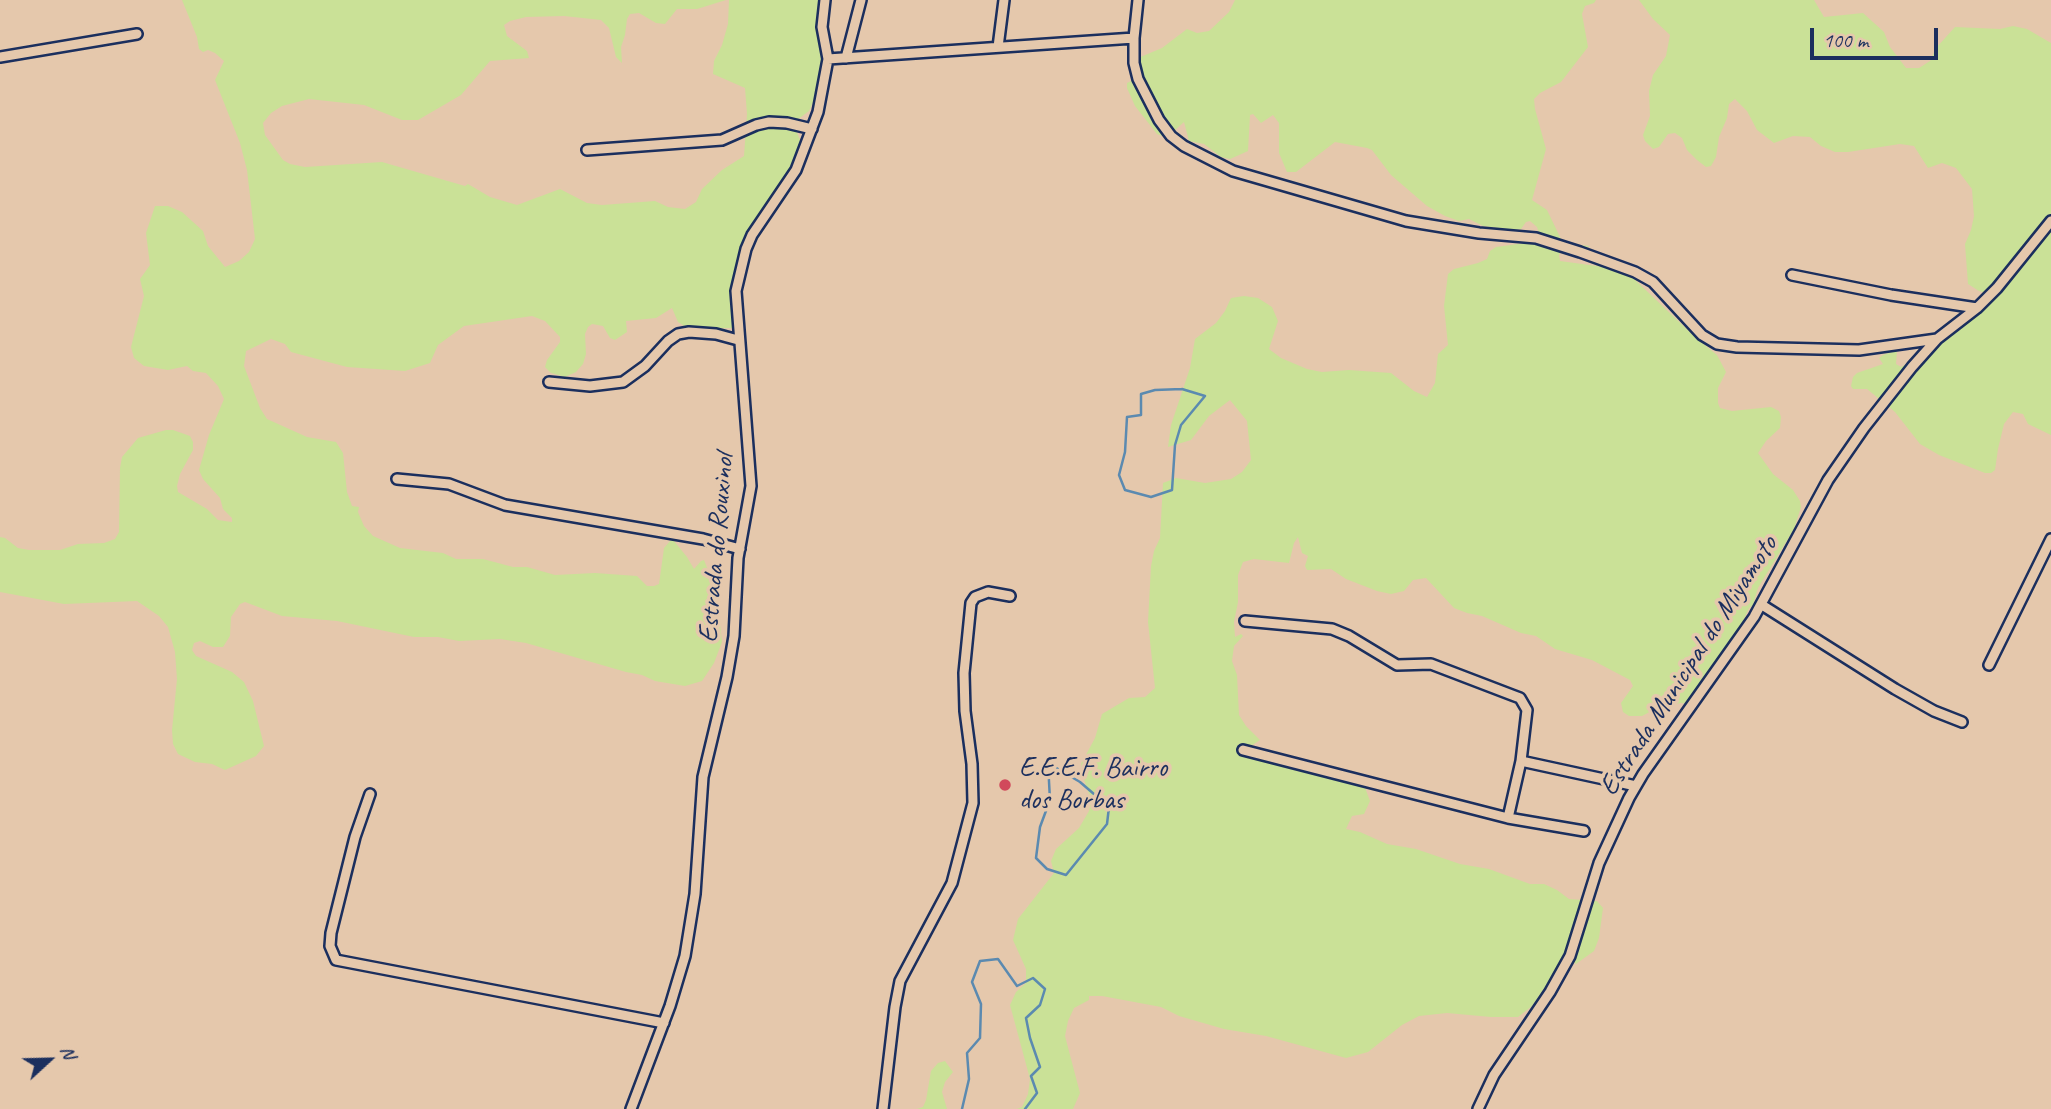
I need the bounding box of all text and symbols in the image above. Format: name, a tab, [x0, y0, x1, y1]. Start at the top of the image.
scale bar	[1813, 14, 1941, 58]
text: 100 m	[1823, 27, 1868, 53]
street label: Estrada do Rouxinol	[692, 452, 742, 644]
street label: Estrada Municipal do Miyamoto	[1592, 530, 1786, 802]
place label: E.E.E.F. Bairro dos Borbas	[1019, 752, 1167, 818]
marker: E.E.E.F. Bairro dos Borbas	[997, 777, 1013, 793]
north arrow	[14, 1025, 84, 1095]
text: N	[55, 1042, 82, 1062]

